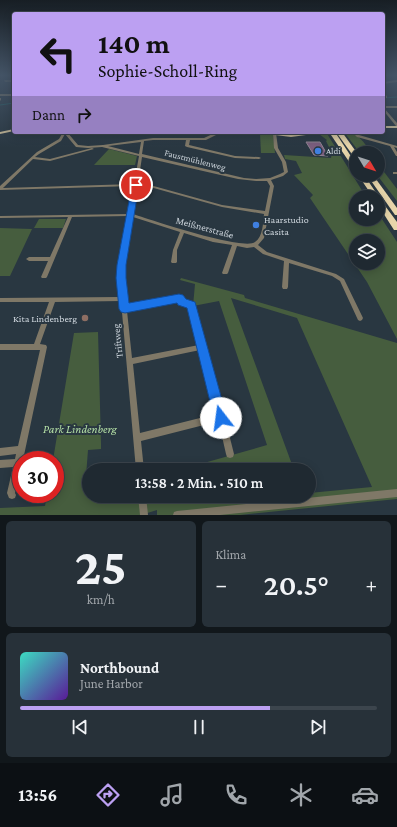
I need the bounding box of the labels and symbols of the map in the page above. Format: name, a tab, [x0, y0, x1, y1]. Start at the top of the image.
marker: Aldi	[313, 146, 323, 156]
place label: Aldi	[326, 146, 341, 156]
north arrow	[349, 146, 385, 182]
street label: Faustmühlenweg	[163, 148, 227, 173]
pin	[119, 168, 153, 202]
street label: Meißnerstraße	[175, 214, 236, 241]
place label: Haarstudio Casita	[264, 214, 309, 237]
marker: Haarstudio Casita	[251, 220, 261, 230]
place label: Kita Lindenberg	[13, 313, 77, 324]
marker: Kita Lindenberg	[80, 313, 90, 323]
street label: Triftweg	[110, 323, 125, 359]
position arrow	[200, 397, 242, 439]
park label: Park Lindenberg	[43, 422, 118, 436]
speed limit sign: 30	[12, 451, 64, 503]

